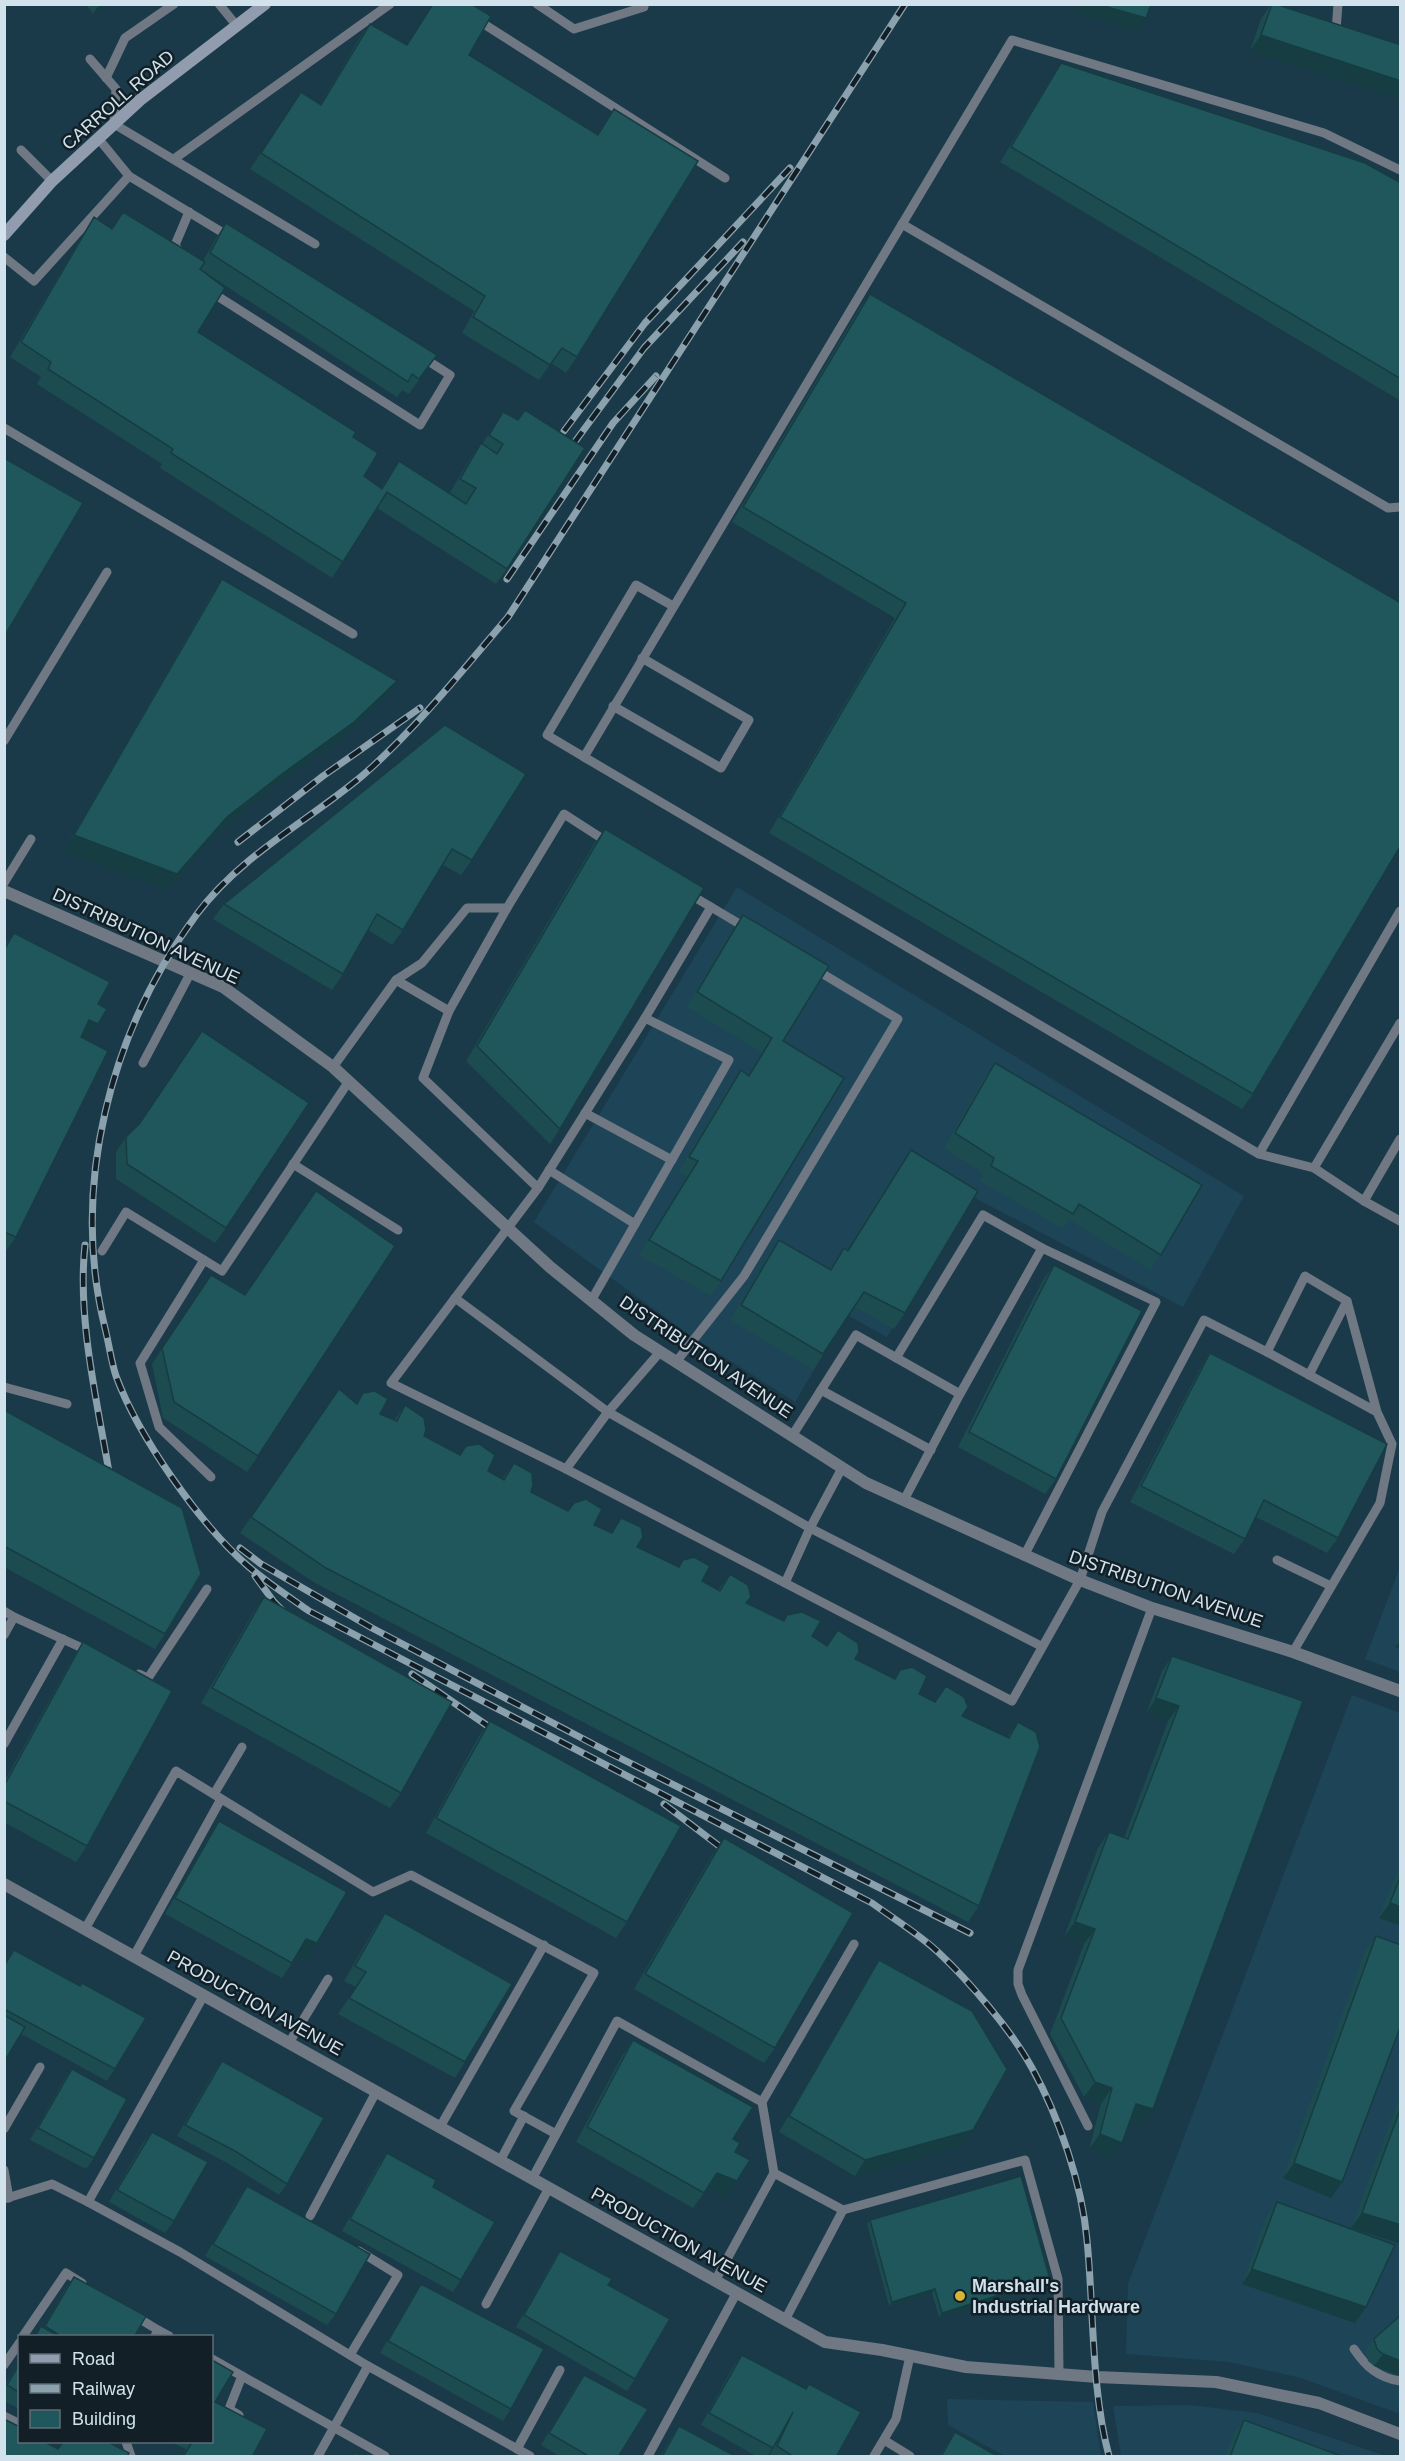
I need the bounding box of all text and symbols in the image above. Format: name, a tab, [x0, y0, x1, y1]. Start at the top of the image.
street label: CARROLL ROAD	[58, 46, 178, 154]
street label: DISTRIBUTION AVENUE	[49, 884, 243, 988]
street label: DISTRIBUTION AVENUE	[616, 1292, 796, 1422]
street label: DISTRIBUTION AVENUE	[1066, 1546, 1266, 1632]
street label: PRODUCTION AVENUE	[164, 1946, 346, 2060]
street label: PRODUCTION AVENUE	[588, 2183, 770, 2297]
place label: Marshall's Industrial Hardware	[972, 2276, 1140, 2317]
marker: Marshall's Industrial Hardware	[953, 2289, 967, 2303]
legend	[18, 2335, 213, 2443]
text: Road	[72, 2349, 115, 2369]
text: Railway	[72, 2379, 135, 2399]
text: Building	[72, 2409, 136, 2429]

